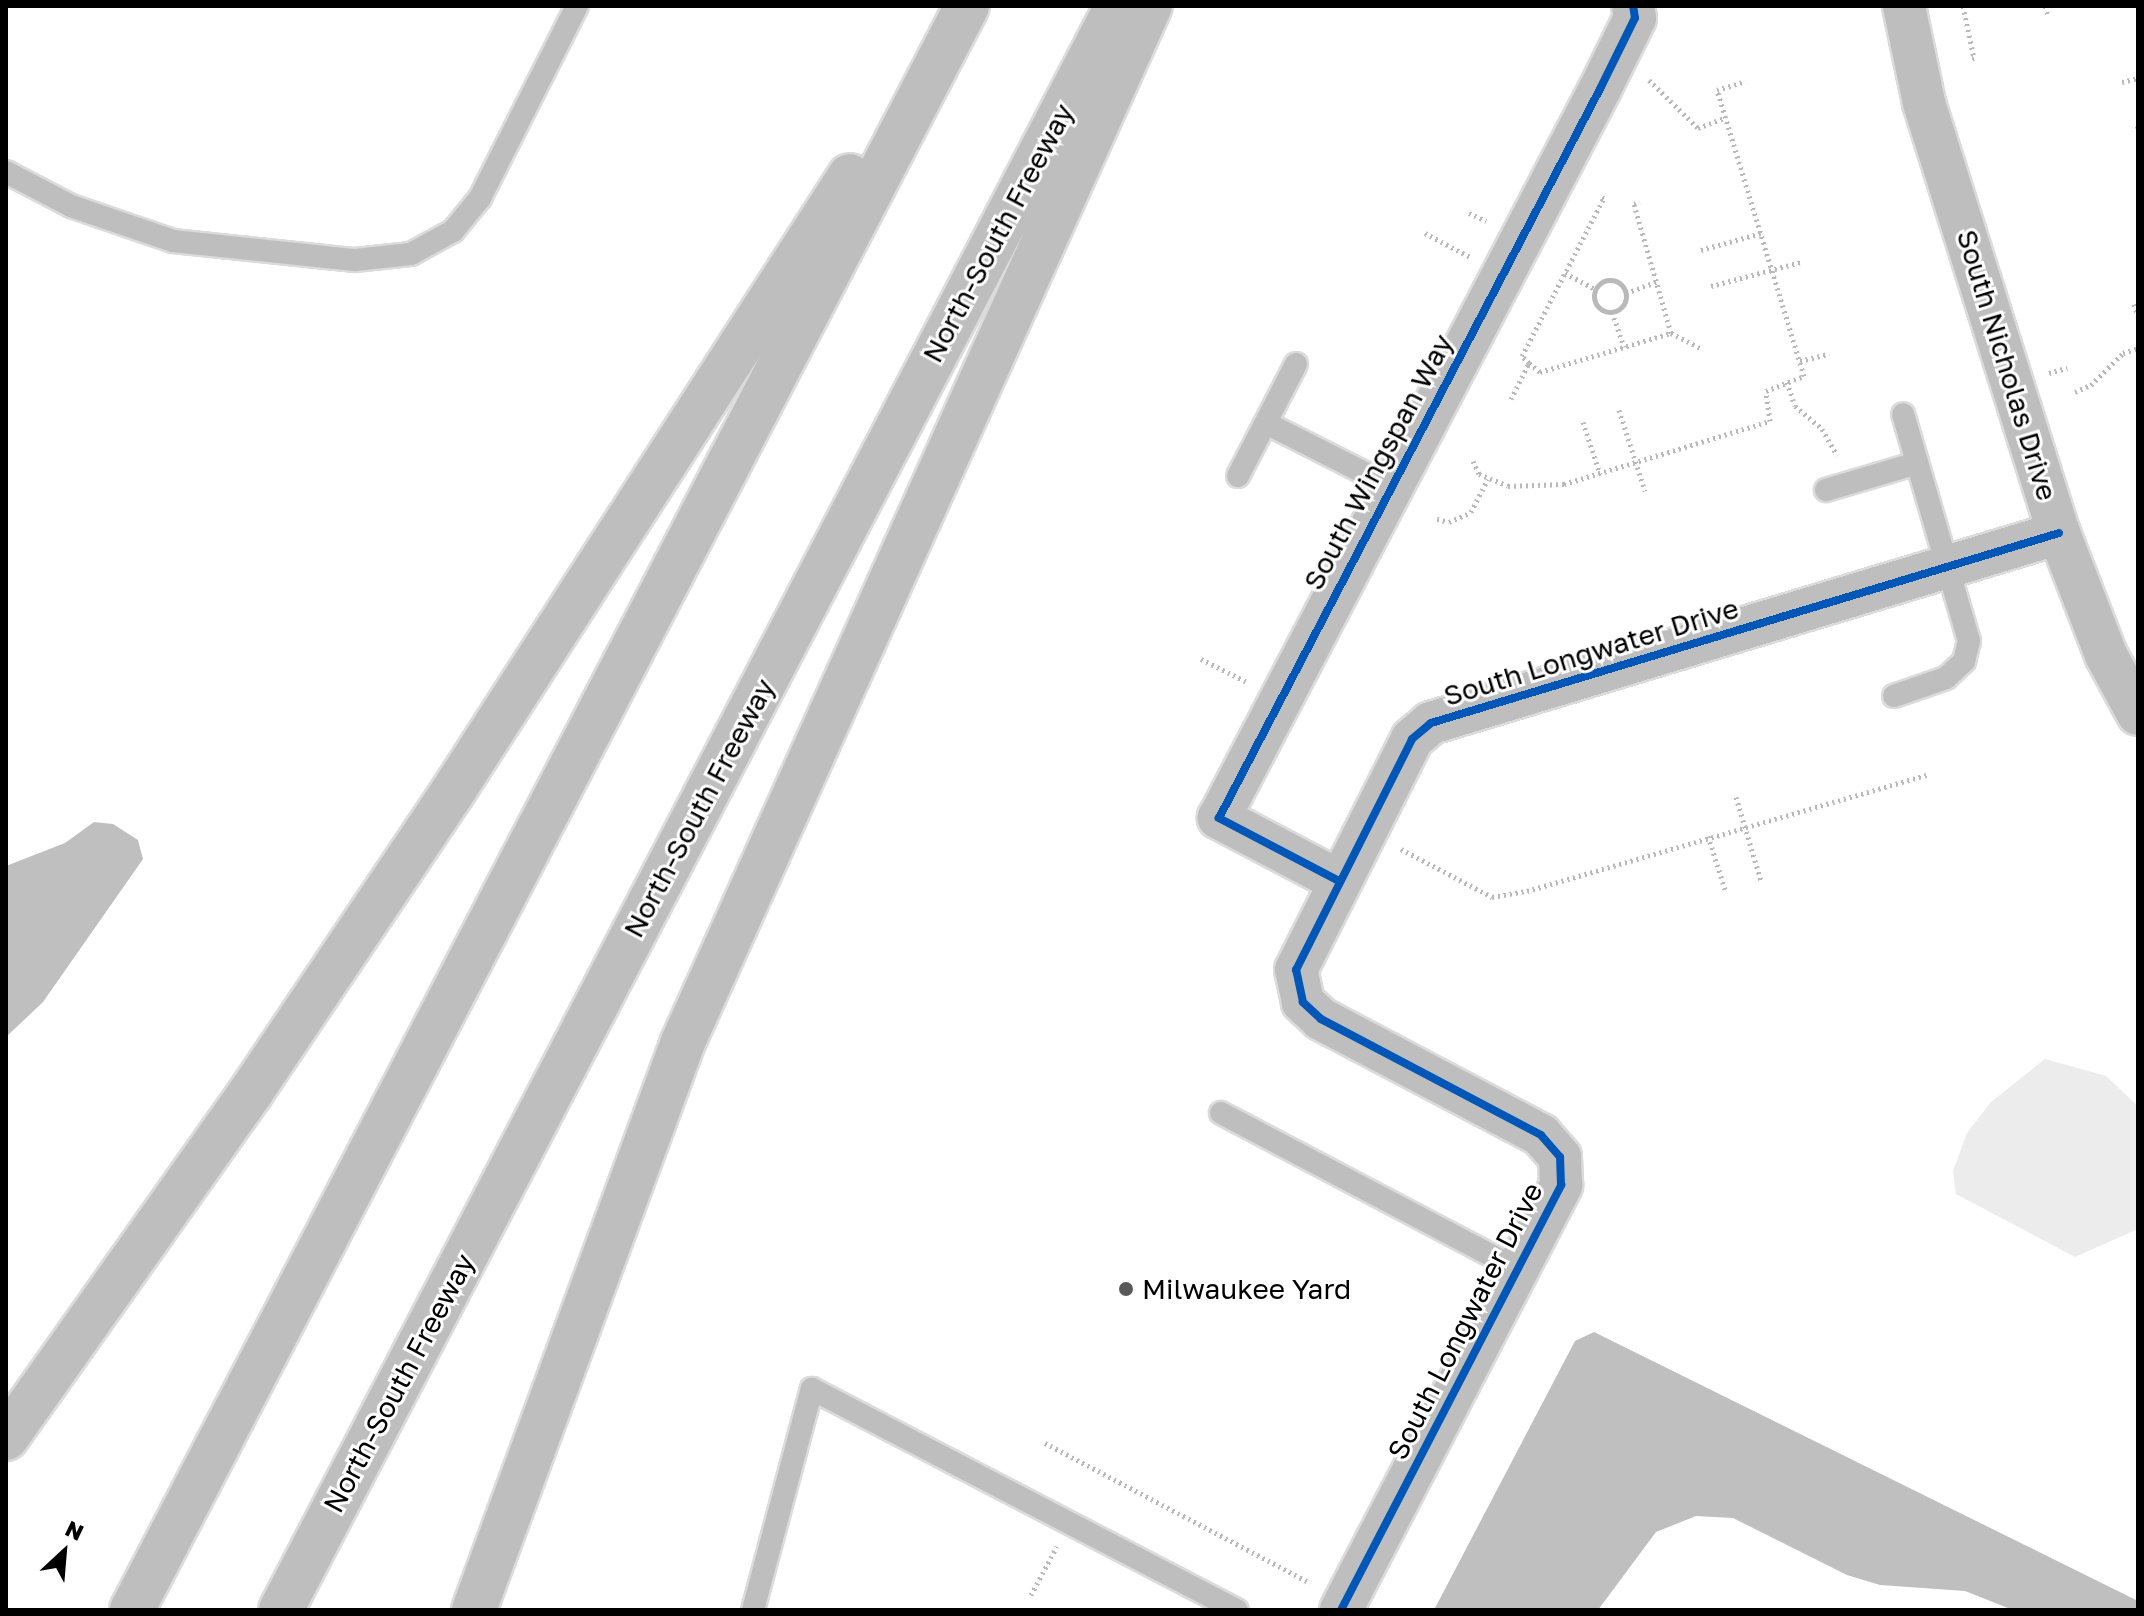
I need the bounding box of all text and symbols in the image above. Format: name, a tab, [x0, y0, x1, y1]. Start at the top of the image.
street label: North-South Freeway	[916, 98, 1080, 368]
street label: South Nicholas Drive	[1950, 226, 2064, 504]
street label: South Wingspan Way	[1296, 328, 1460, 596]
street label: South Longwater Drive	[1440, 591, 1742, 713]
street label: North-South Freeway	[617, 673, 781, 943]
street label: South Longwater Drive	[1380, 1177, 1550, 1465]
street label: North-South Freeway	[317, 1248, 481, 1518]
place label: Milwaukee Yard	[1142, 1272, 1351, 1306]
marker: Milwaukee Yard	[1117, 1280, 1135, 1298]
north arrow	[24, 1512, 104, 1592]
text: N	[61, 1514, 88, 1546]

